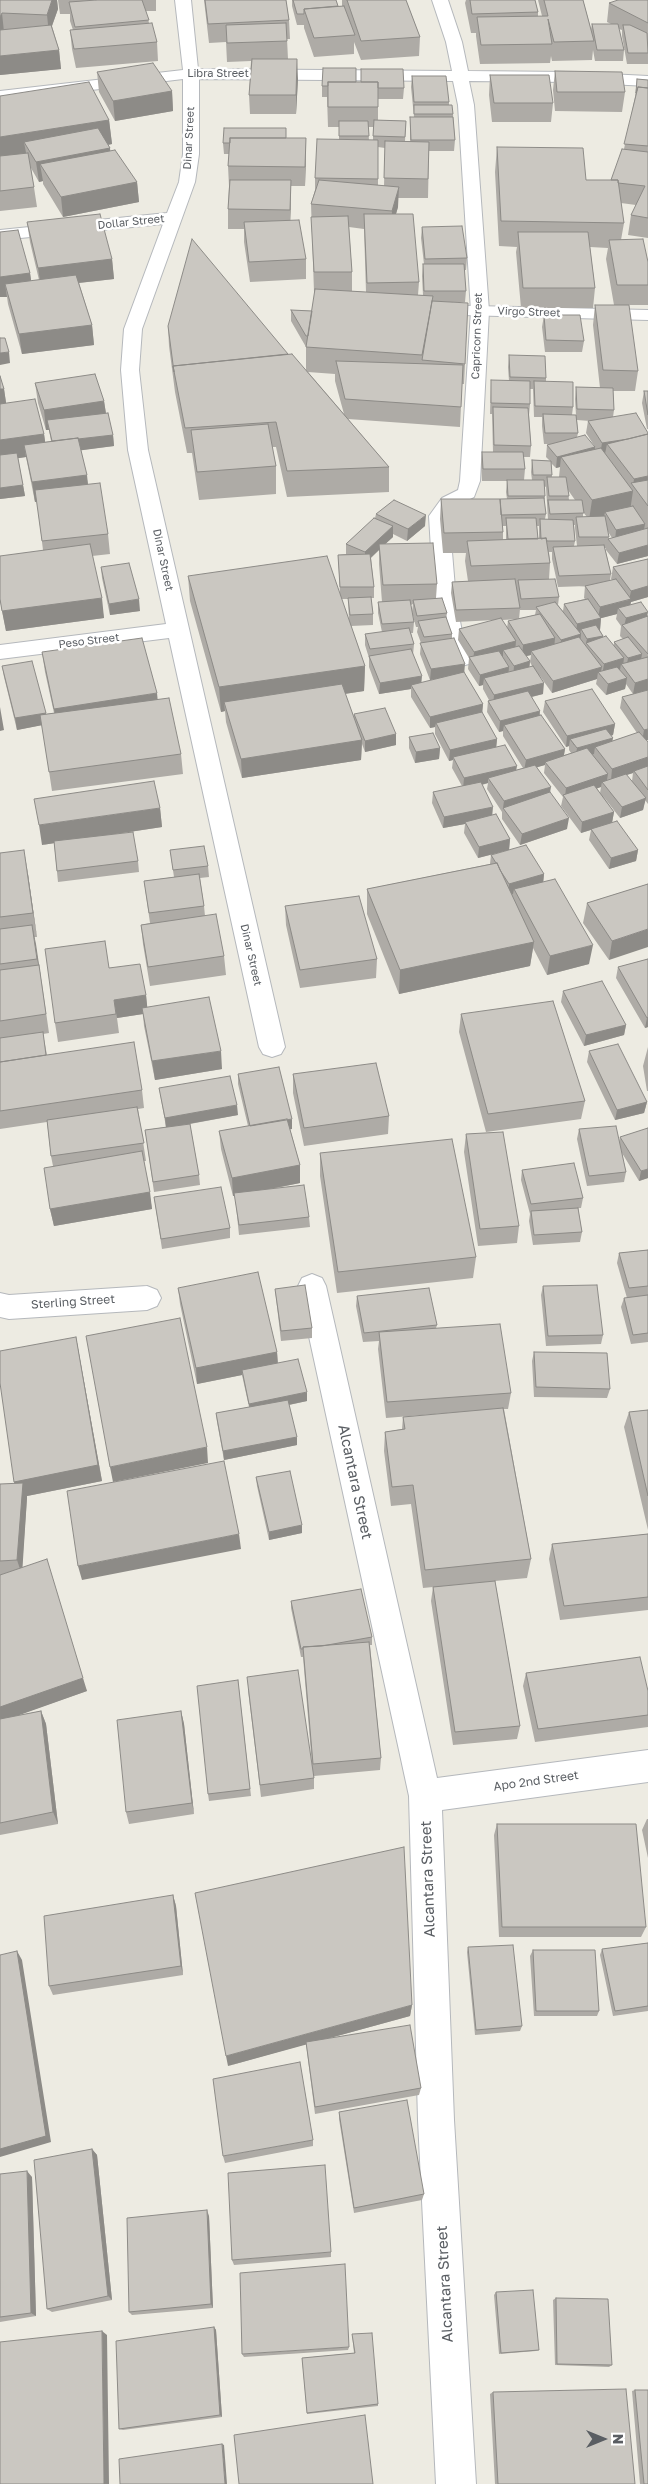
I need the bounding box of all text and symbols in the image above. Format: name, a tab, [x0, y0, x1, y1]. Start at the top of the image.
street label: Libra Street	[187, 67, 249, 81]
street label: Dinar Street	[181, 106, 197, 170]
street label: Dollar Street	[97, 212, 165, 232]
street label: Capricorn Street	[469, 292, 485, 380]
street label: Virgo Street	[497, 304, 561, 320]
street label: Dinar Street	[150, 528, 176, 592]
street label: Peso Street	[58, 631, 120, 651]
street label: Dinar Street	[237, 923, 265, 987]
street label: Sterling Street	[30, 1292, 116, 1312]
street label: Alcantara Street	[334, 1423, 376, 1541]
street label: Apo 2nd Street	[492, 1768, 580, 1794]
street label: Alcantara Street	[417, 1820, 439, 1938]
street label: Alcantara Street	[433, 2225, 457, 2343]
north arrow	[578, 2414, 628, 2464]
text: N	[610, 2434, 627, 2444]

